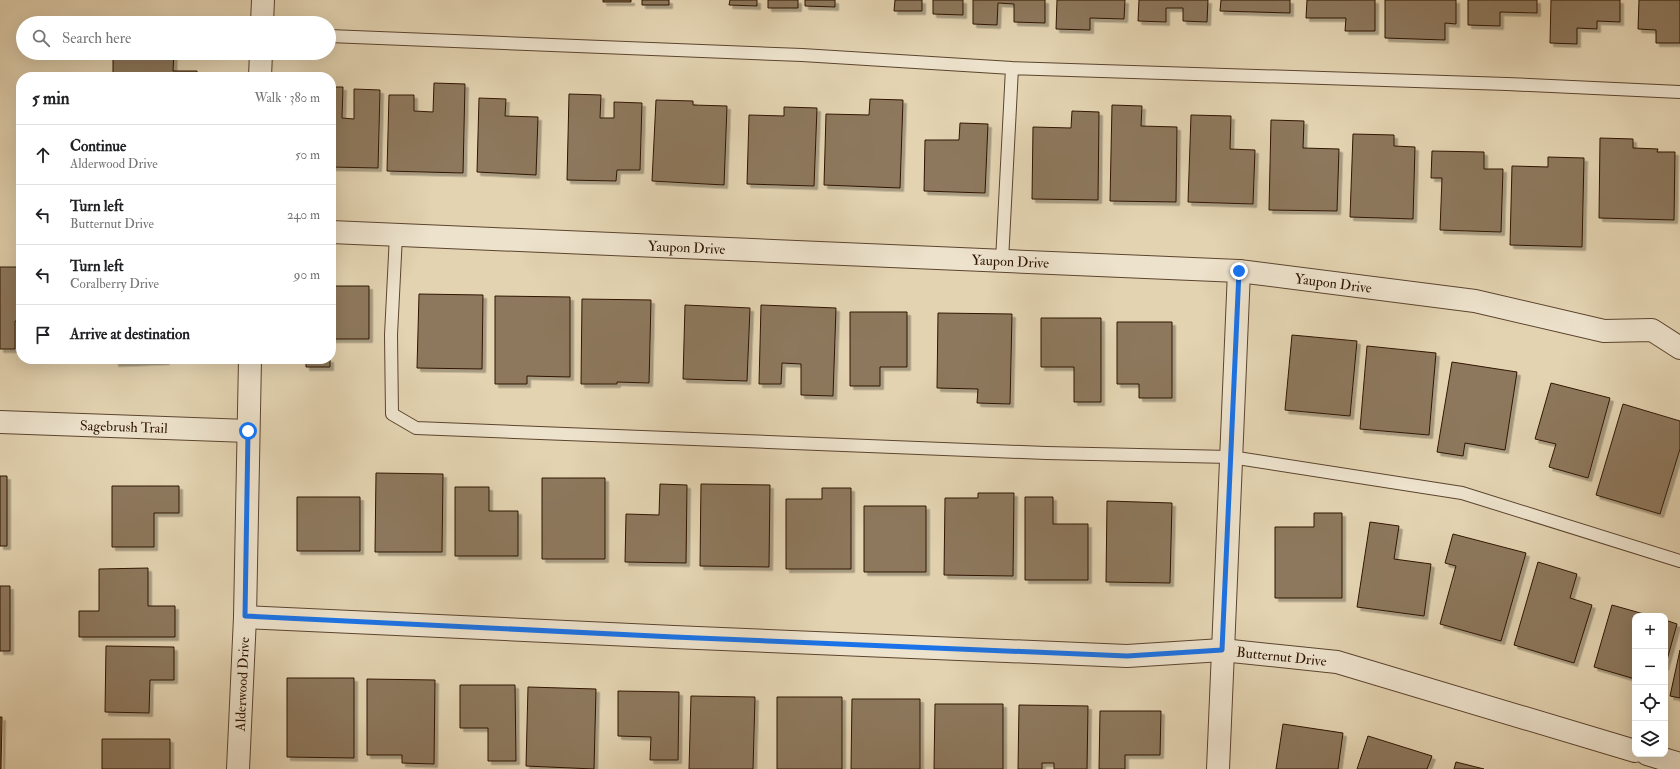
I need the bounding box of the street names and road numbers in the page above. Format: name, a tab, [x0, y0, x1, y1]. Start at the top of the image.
street label: Yaupon Drive	[648, 238, 726, 258]
street label: Yaupon Drive	[971, 252, 1050, 272]
street label: Yaupon Drive	[1294, 270, 1373, 297]
street label: Sagebrush Trail	[80, 417, 169, 437]
street label: Alderwood Drive	[232, 636, 253, 733]
street label: Butternut Drive	[1236, 644, 1328, 670]

